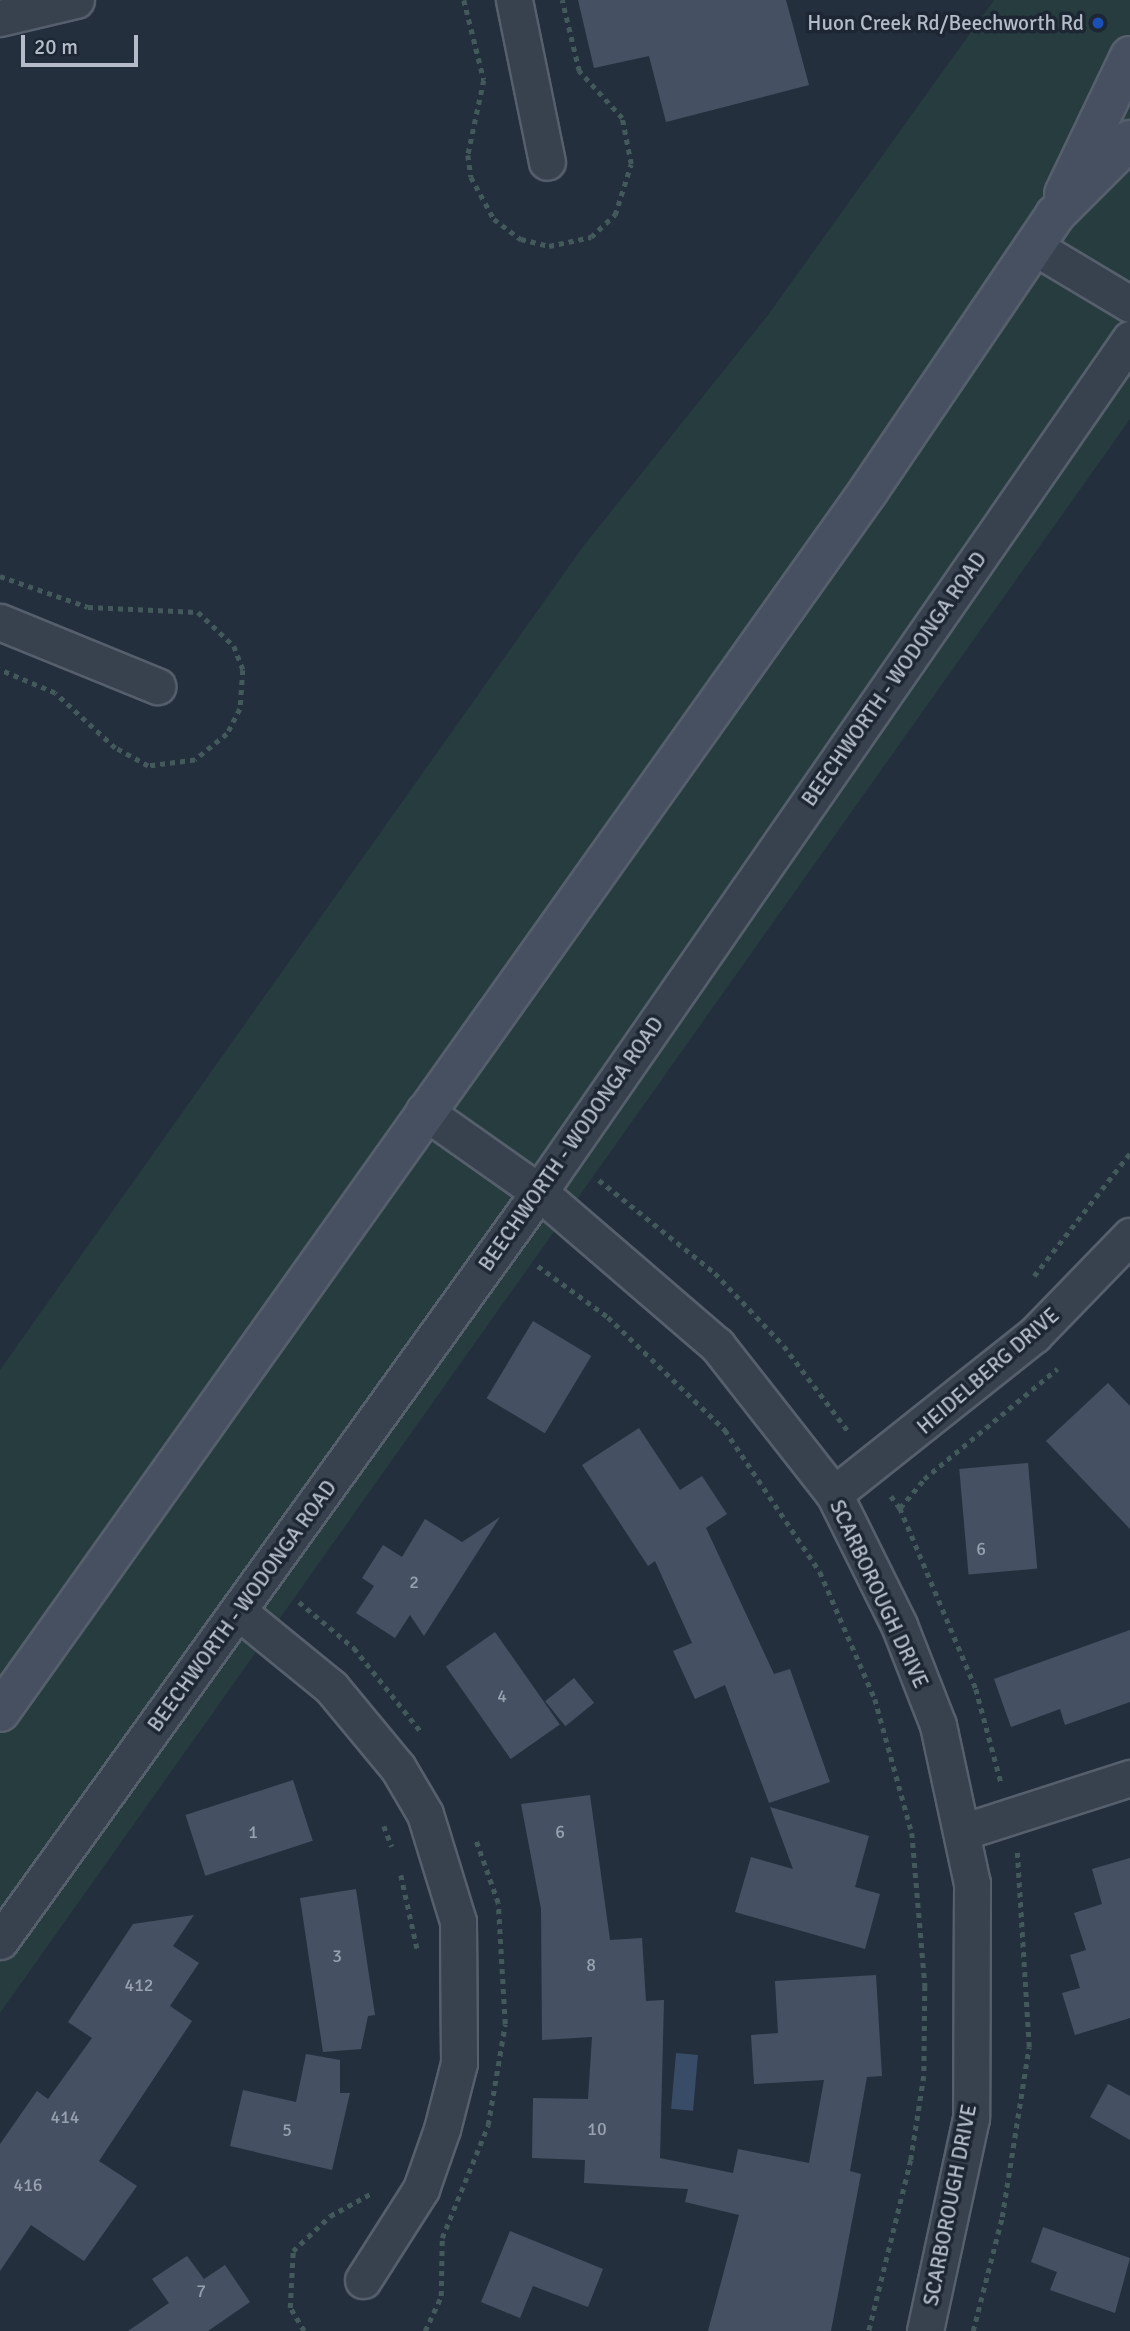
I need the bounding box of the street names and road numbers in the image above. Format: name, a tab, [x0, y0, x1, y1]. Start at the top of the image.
street label: BEECHWORTH - WODONGA ROAD	[796, 547, 992, 811]
street label: BEECHWORTH - WODONGA ROAD	[473, 1012, 669, 1276]
street label: HEIDELBERG DRIVE	[912, 1303, 1064, 1439]
street label: BEECHWORTH - WODONGA ROAD	[142, 1475, 342, 1737]
street label: SCARBOROUGH DRIVE	[824, 1496, 934, 1692]
street label: SCARBOROUGH DRIVE	[918, 2102, 982, 2308]

